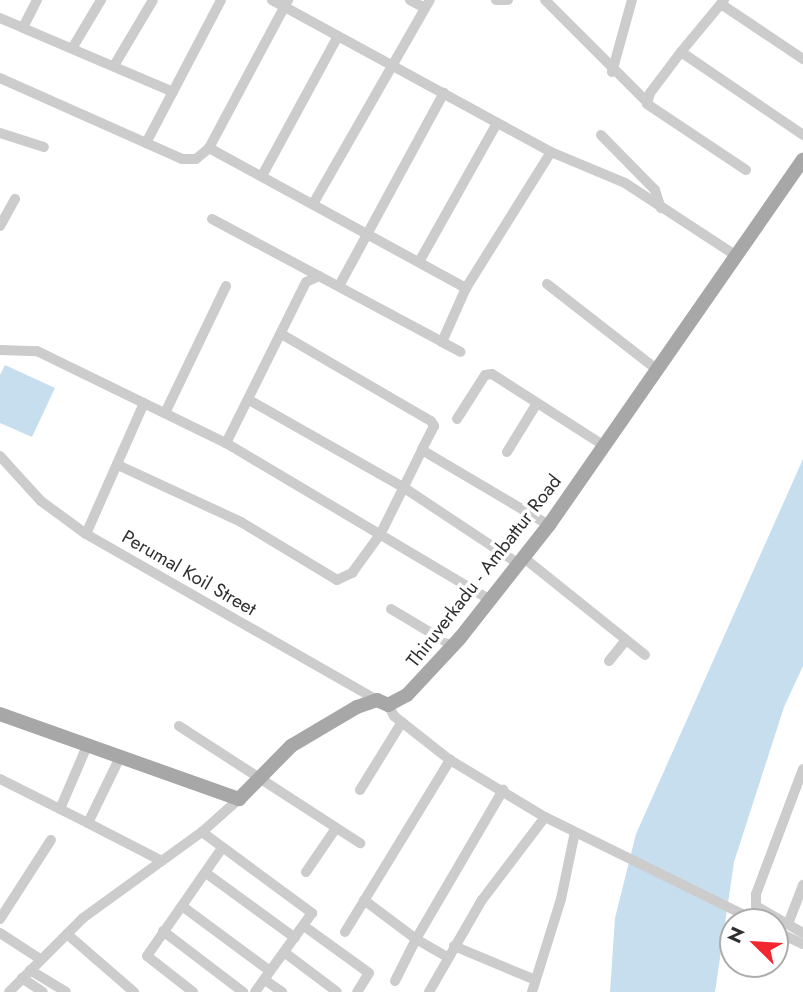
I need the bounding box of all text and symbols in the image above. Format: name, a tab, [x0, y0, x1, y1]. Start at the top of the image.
street label: Thiruverkadu - Ambattur Road	[402, 470, 566, 672]
street label: Perumal Koil Street	[118, 525, 260, 621]
north arrow	[719, 908, 789, 978]
text: N	[721, 923, 752, 947]

